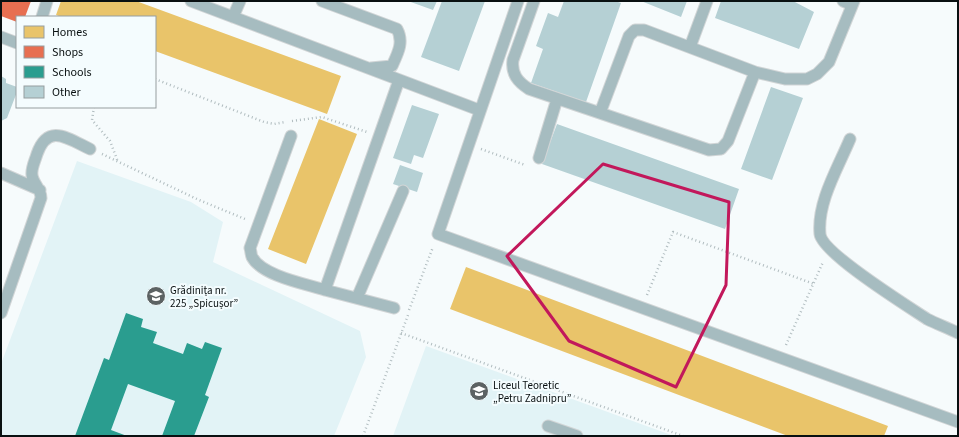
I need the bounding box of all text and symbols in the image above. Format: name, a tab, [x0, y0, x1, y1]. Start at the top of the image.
legend	[16, 16, 156, 108]
text: Homes	[52, 24, 87, 41]
text: Shops	[52, 44, 83, 61]
text: Schools	[52, 64, 92, 81]
text: Other	[52, 84, 82, 101]
place label: Grădinița nr. 225 „Spicușor”	[170, 283, 239, 311]
school or university icon: Grădinița nr. 225 „Spicușor”	[145, 285, 167, 307]
place label: Liceul Teoretic „Petru Zadnipru”	[493, 378, 572, 406]
school or university icon: Liceul Teoretic „Petru Zadnipru”	[468, 380, 490, 402]

